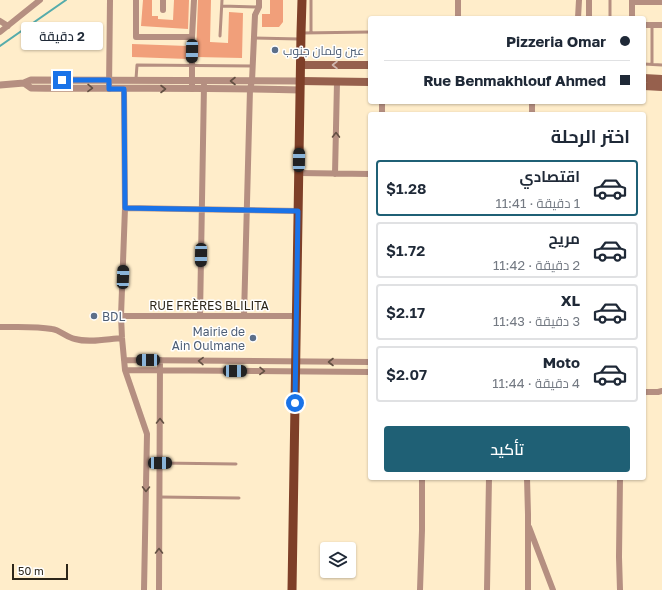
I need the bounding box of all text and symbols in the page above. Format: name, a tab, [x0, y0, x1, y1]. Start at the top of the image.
callout: 2 دقيقة	[21, 22, 103, 50]
text: 2 دقيقة	[39, 28, 85, 44]
text: Pizzeria Omar	[506, 32, 606, 50]
car	[186, 39, 198, 63]
place label: عين ولمان جنوب	[283, 43, 364, 58]
marker: عين ولمان جنوب	[270, 45, 280, 55]
one-way arrow	[332, 61, 338, 69]
route end	[53, 71, 71, 89]
text: Rue Benmakhlouf Ahmed	[423, 71, 606, 89]
one-way arrow	[230, 77, 236, 85]
one-way arrow	[87, 84, 93, 93]
one-way arrow	[160, 85, 166, 93]
text: اختر الرحلة	[551, 125, 630, 147]
one-way arrow	[332, 132, 340, 138]
car	[293, 148, 305, 172]
text: اقتصادي	[520, 167, 580, 185]
icon: car	[592, 170, 628, 206]
text: $1.28	[386, 179, 427, 197]
text: 1 دقيقة · 11:41	[495, 195, 580, 211]
text: مريح	[548, 229, 580, 247]
icon: car	[592, 232, 628, 268]
text: $1.72	[386, 241, 425, 259]
car	[195, 243, 207, 267]
text: 2 دقيقة · 11:42	[493, 257, 580, 273]
car	[117, 265, 129, 289]
text: XL	[561, 291, 580, 309]
icon: car	[592, 294, 628, 330]
street label: RUE FRÈRES BLILITA	[149, 298, 269, 313]
text: $2.17	[386, 303, 425, 321]
place label: BDL	[102, 309, 125, 324]
marker: BDL	[89, 311, 99, 321]
text: 3 دقيقة · 11:43	[493, 313, 580, 329]
place label: Mairie de Ain Oulmane	[172, 324, 245, 353]
marker: Mairie de Ain Oulmane	[248, 333, 258, 343]
text: Moto	[543, 353, 580, 371]
car	[136, 354, 160, 366]
one-way arrow	[198, 356, 204, 365]
icon: car	[592, 356, 628, 392]
one-way arrow	[328, 358, 334, 366]
car	[223, 365, 247, 377]
text: $2.07	[386, 365, 427, 383]
one-way arrow	[259, 367, 265, 376]
text: 4 دقيقة · 11:44	[492, 375, 580, 391]
route start	[286, 394, 304, 412]
one-way arrow	[156, 418, 164, 424]
button: تأكيد	[384, 426, 630, 472]
car	[148, 457, 172, 469]
one-way arrow	[142, 486, 150, 492]
map controls	[320, 542, 356, 578]
button: layers	[320, 542, 356, 578]
one-way arrow	[155, 548, 163, 554]
scale bar	[12, 562, 68, 581]
text: 50 m	[18, 564, 44, 577]

